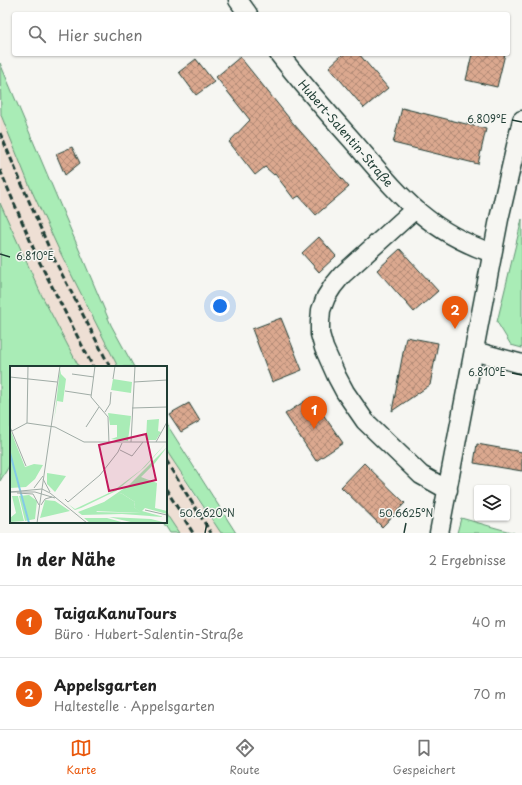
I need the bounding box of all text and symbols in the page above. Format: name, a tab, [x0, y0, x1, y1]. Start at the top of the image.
search box	[12, 12, 510, 56]
icon: search	[26, 23, 48, 45]
text: Hier suchen	[58, 23, 143, 46]
street label: Hubert-Salentin-Straße	[294, 75, 398, 191]
text: 6.809°E	[467, 111, 507, 126]
text: 6.810°E	[16, 248, 54, 263]
your location	[210, 296, 230, 316]
pin: 2	[442, 296, 468, 329]
text: 6.810°E	[468, 364, 506, 379]
inset map	[10, 366, 167, 523]
pin: 1	[301, 396, 327, 429]
map controls	[474, 485, 510, 521]
button: layers	[474, 485, 510, 521]
text: 50.6620°N	[179, 505, 235, 520]
text: 50.6625°N	[379, 505, 433, 520]
text: In der Nähe	[16, 546, 115, 572]
text: 2 Ergebnisse	[429, 550, 506, 569]
text: TaigaKanuTours	[54, 601, 177, 624]
text: 1	[26, 612, 32, 631]
text: 40 m	[472, 612, 506, 631]
text: Büro · Hubert-Salentin-Straße	[54, 624, 243, 643]
text: Appelsgarten	[54, 673, 157, 696]
text: 2	[24, 684, 34, 703]
text: 70 m	[473, 684, 506, 703]
text: Haltestelle · Appelsgarten	[54, 696, 215, 715]
tab: Karte	[67, 737, 96, 778]
tab: Route	[230, 737, 260, 778]
tab: Gespeichert	[393, 737, 455, 778]

